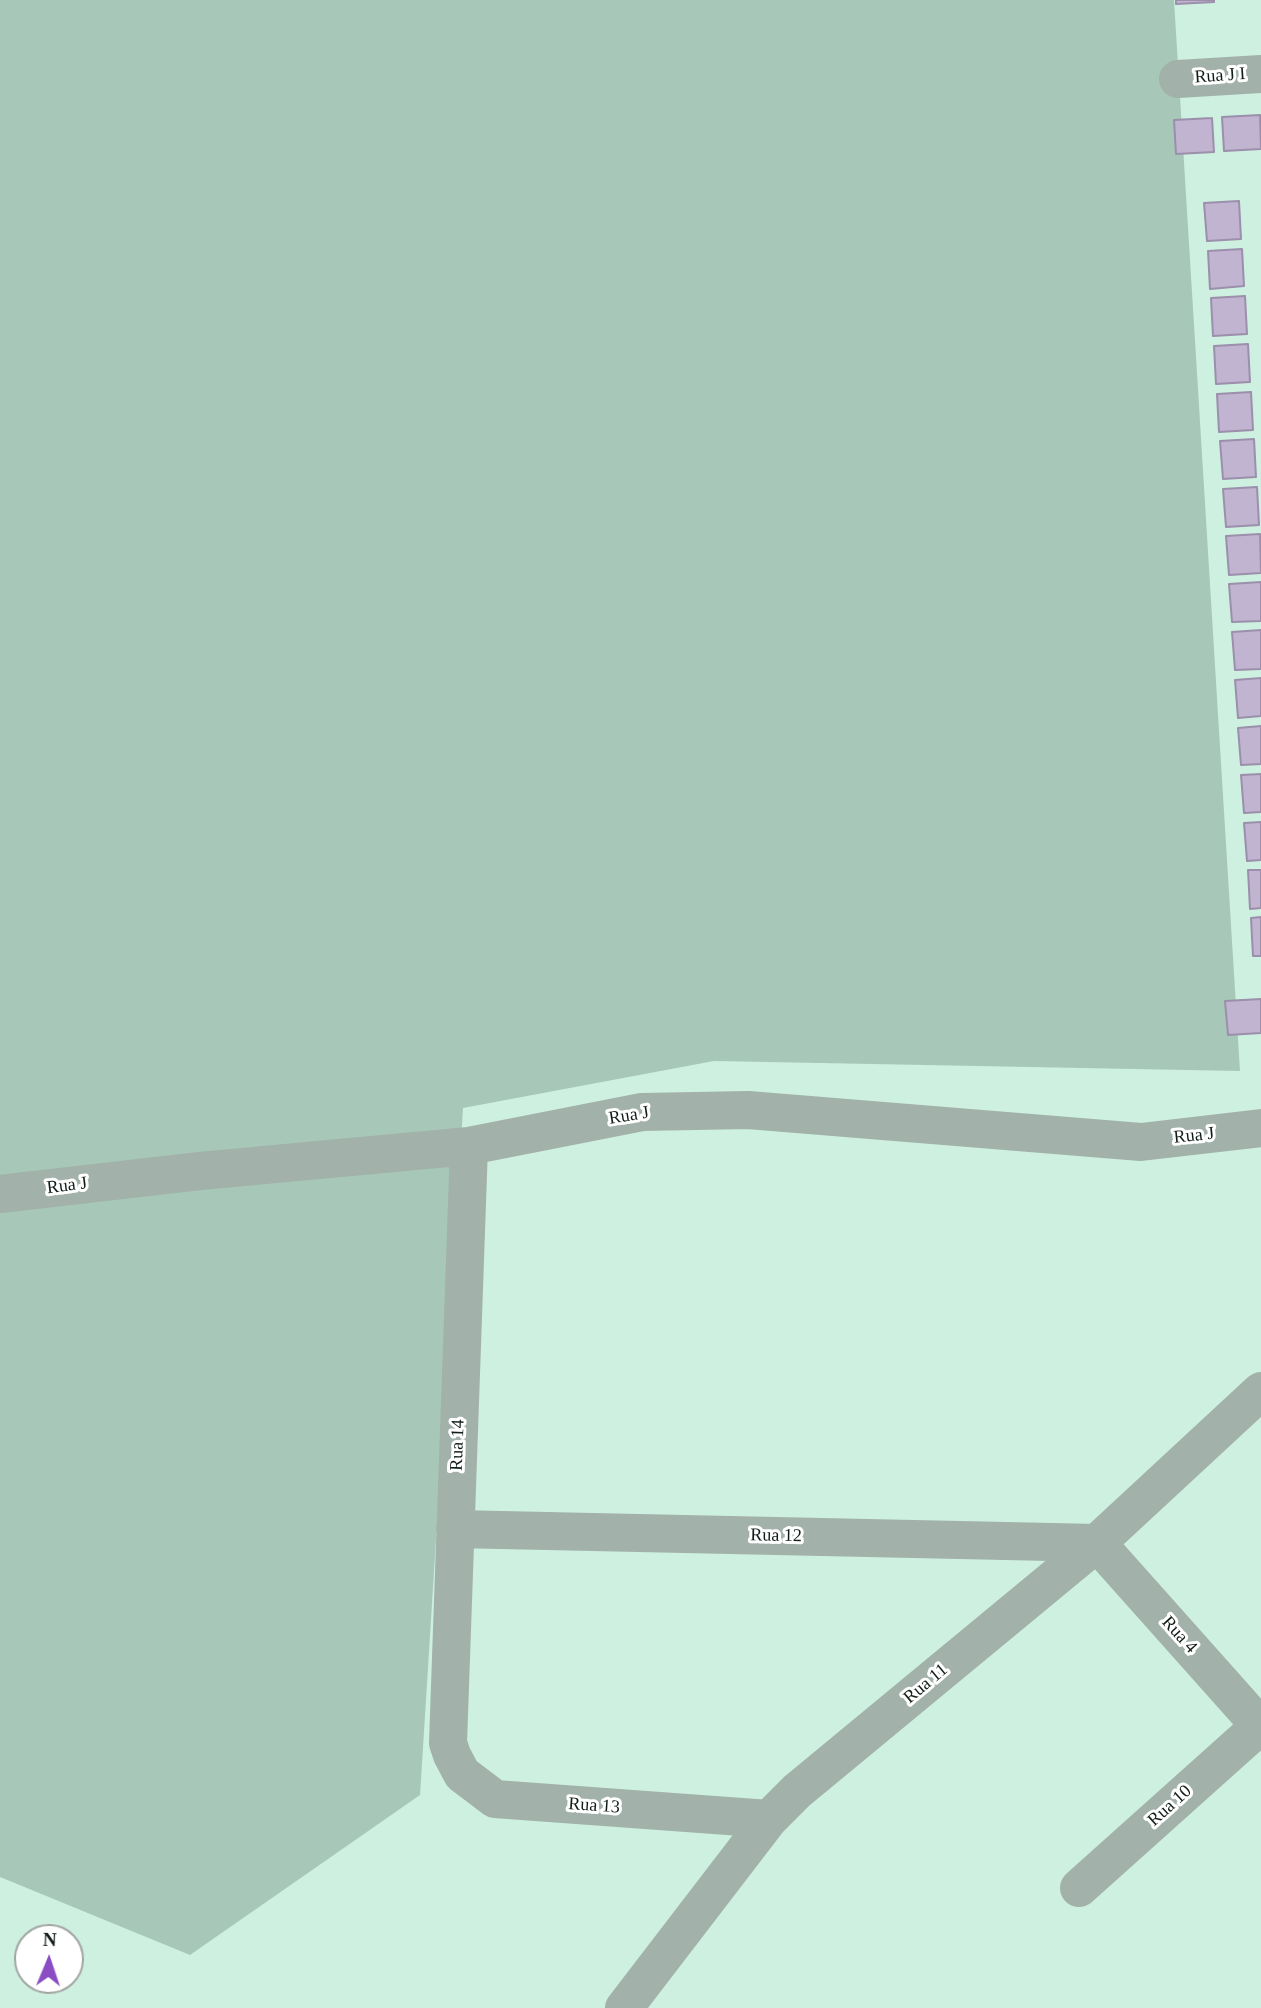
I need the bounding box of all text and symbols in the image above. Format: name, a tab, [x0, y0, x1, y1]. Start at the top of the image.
street label: Rua J I	[1194, 63, 1246, 89]
street label: Rua J	[607, 1102, 651, 1130]
street label: Rua J	[1173, 1123, 1215, 1149]
street label: Rua J	[46, 1173, 88, 1199]
street label: Rua 14	[446, 1419, 470, 1471]
street label: Rua 12	[750, 1525, 802, 1547]
street label: Rua 4	[1157, 1612, 1201, 1658]
street label: Rua 11	[900, 1659, 952, 1709]
street label: Rua 10	[1144, 1781, 1196, 1831]
street label: Rua 13	[568, 1793, 620, 1819]
north arrow	[14, 1924, 84, 1994]
text: N	[42, 1929, 57, 1950]

